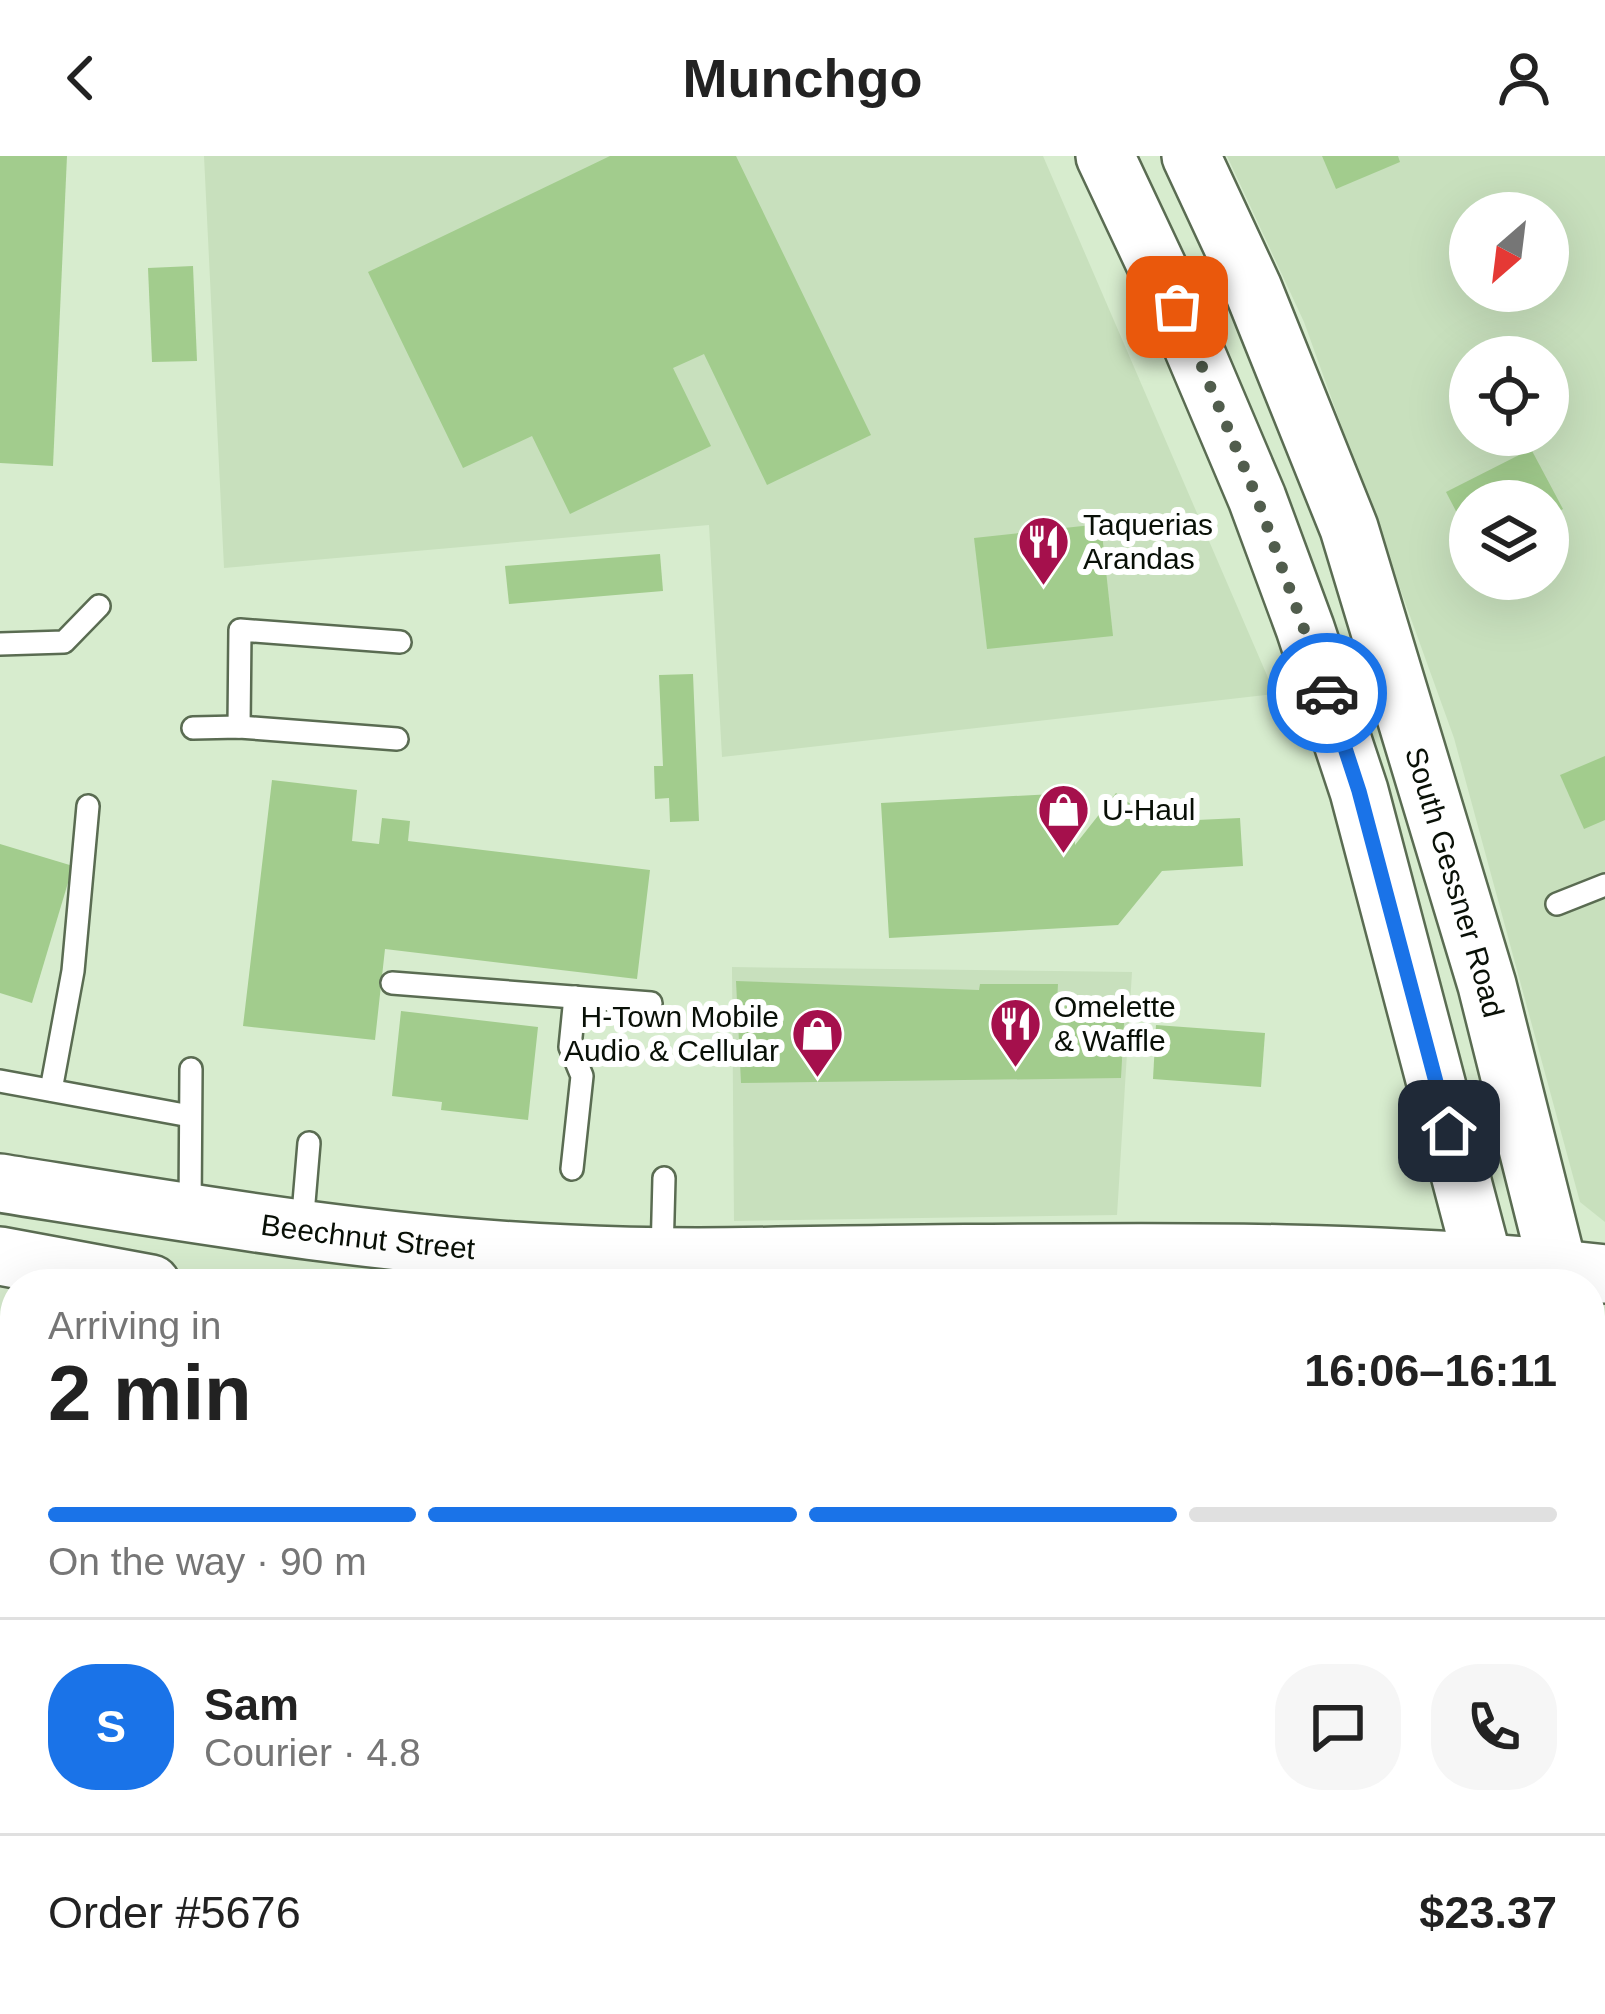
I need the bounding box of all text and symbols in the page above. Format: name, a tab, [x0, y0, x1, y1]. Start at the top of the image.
icon: back	[48, 45, 114, 111]
icon: person	[1491, 45, 1557, 111]
text: Munchgo	[683, 48, 922, 108]
north arrow	[1449, 192, 1569, 312]
map controls	[1449, 192, 1569, 600]
pin	[1126, 256, 1228, 358]
icon: bag	[1144, 274, 1210, 340]
button: locate	[1449, 336, 1569, 456]
button: layers	[1449, 480, 1569, 600]
place label: Taquerias Arandas	[1083, 508, 1213, 575]
restaurant icon: Taquerias Arandas	[1016, 513, 1072, 587]
courier	[1267, 633, 1387, 753]
icon: car	[1294, 660, 1360, 726]
street label: South Gessner Road	[1400, 743, 1511, 1020]
shop icon: U-Haul	[1035, 781, 1091, 855]
place label: U-Haul	[1102, 793, 1195, 826]
place label: Omelette & Waffle	[1054, 990, 1176, 1057]
restaurant icon: Omelette & Waffle	[987, 995, 1043, 1069]
place label: H-Town Mobile Audio & Cellular	[564, 1000, 779, 1067]
shop icon: H-Town Mobile Audio & Cellular	[790, 1005, 846, 1079]
pin	[1398, 1080, 1500, 1182]
icon: home	[1416, 1098, 1482, 1164]
street label: Beechnut Street	[259, 1207, 477, 1265]
text: Arriving in	[48, 1304, 221, 1347]
text: 16:06–16:11	[1304, 1345, 1557, 1396]
text: 2 min	[48, 1349, 252, 1437]
text: On the way · 90 m	[48, 1540, 367, 1583]
button: chat	[1275, 1664, 1401, 1790]
button: phone	[1431, 1664, 1557, 1790]
text: Sam	[204, 1679, 299, 1730]
text: S	[96, 1701, 126, 1752]
text: Courier · 4.8	[204, 1731, 421, 1774]
text: Order #5676	[48, 1887, 301, 1938]
text: $23.37	[1419, 1887, 1557, 1938]

